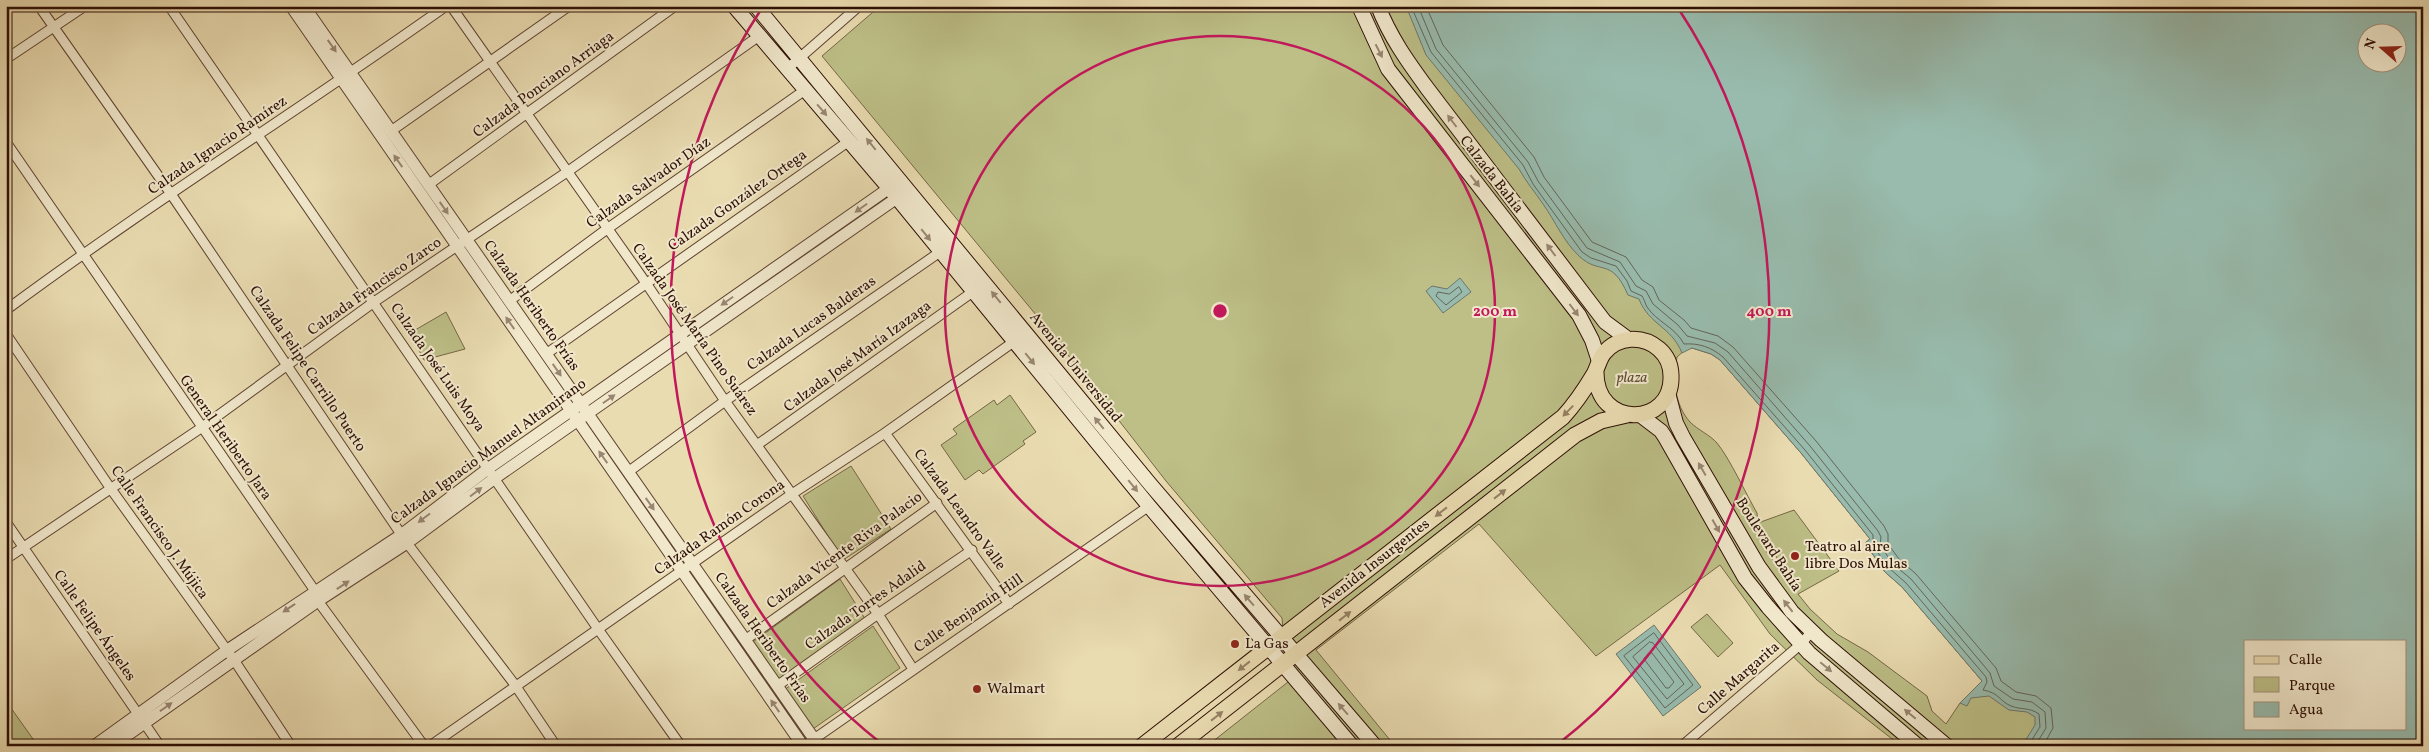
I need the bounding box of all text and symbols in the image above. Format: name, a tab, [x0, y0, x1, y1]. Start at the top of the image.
north arrow	[2356, 22, 2406, 72]
street label: Calzada Ponciano Arriaga	[469, 27, 619, 143]
text: N	[2361, 36, 2382, 52]
one-way arrow	[327, 39, 337, 53]
one-way arrow	[1375, 43, 1383, 58]
street label: Calzada Ignacio Ramírez	[144, 92, 292, 200]
one-way arrow	[817, 103, 828, 116]
one-way arrow	[1447, 115, 1458, 128]
street label: Calzada Salvador Díaz	[583, 132, 715, 234]
street label: Calzada Bahía	[1454, 132, 1528, 218]
one-way arrow	[866, 138, 877, 150]
street label: Calzada González Ortega	[664, 145, 812, 257]
one-way arrow	[393, 154, 403, 168]
one-way arrow	[1470, 174, 1480, 188]
one-way arrow	[439, 201, 449, 215]
one-way arrow	[854, 203, 867, 213]
one-way arrow	[921, 228, 931, 242]
street label: Calzada Francisco Zarco	[304, 233, 446, 341]
street label: Calzada Heriberto Frías	[478, 236, 584, 376]
street label: Calzada José María Pino Suárez	[626, 240, 762, 420]
one-way arrow	[1546, 243, 1556, 257]
street label: Calzada Lucas Balderas	[743, 271, 881, 377]
street label: Calzada Felipe Carrillo Puerto	[243, 282, 371, 456]
one-way arrow	[991, 291, 1002, 304]
one-way arrow	[721, 296, 734, 306]
street label: Calzada José María Izazaga	[780, 296, 936, 418]
street label: Calzada José Luis Moya	[385, 299, 489, 437]
centre of rings	[1211, 302, 1229, 320]
text: 200 m	[1473, 302, 1517, 323]
text: 400 m	[1747, 302, 1792, 323]
one-way arrow	[1569, 303, 1580, 316]
street label: Avenida Universidad	[1024, 308, 1126, 428]
one-way arrow	[505, 316, 515, 330]
one-way arrow	[1025, 353, 1036, 366]
one-way arrow	[552, 364, 562, 377]
park label: plaza	[1617, 368, 1647, 389]
street label: General Heriberto Jara	[174, 371, 276, 505]
street label: Calzada Ignacio Manuel Altamirano	[387, 374, 591, 530]
one-way arrow	[603, 394, 616, 404]
one-way arrow	[1562, 405, 1574, 417]
one-way arrow	[1094, 416, 1105, 429]
street label: Calzada Leandro Valle	[908, 445, 1010, 575]
one-way arrow	[598, 450, 608, 464]
street label: Calle Francisco J. Mújica	[105, 462, 213, 604]
one-way arrow	[1697, 463, 1706, 476]
street label: Calzada Ramón Corona	[650, 475, 790, 581]
one-way arrow	[1127, 479, 1138, 492]
one-way arrow	[469, 487, 483, 497]
street label: Calzada Vicente Riva Palacio	[763, 487, 927, 615]
one-way arrow	[1493, 488, 1506, 499]
street label: Boulevard Bahía	[1730, 494, 1806, 596]
one-way arrow	[645, 497, 655, 510]
one-way arrow	[1434, 507, 1448, 517]
one-way arrow	[418, 512, 431, 523]
street label: Avenida Insurgentes	[1315, 514, 1435, 614]
one-way arrow	[1711, 520, 1720, 533]
place label: Teatro al aire libre Dos Mulas	[1805, 537, 1907, 575]
marker: Teatro al aire libre Dos Mulas	[1789, 550, 1801, 562]
street label: Calzada Torres Adalid	[801, 556, 931, 656]
street label: Calle Felipe Ángeles	[48, 566, 140, 686]
street label: Calzada Heriberto Frías	[709, 568, 815, 708]
street label: Calle Benjamín Hill	[910, 570, 1028, 658]
one-way arrow	[336, 580, 350, 590]
one-way arrow	[1244, 594, 1255, 607]
one-way arrow	[1783, 600, 1794, 613]
one-way arrow	[283, 603, 296, 613]
one-way arrow	[1338, 610, 1351, 621]
place label: La Gas	[1245, 634, 1289, 655]
street label: Calle Margarita	[1693, 637, 1785, 721]
marker: La Gas	[1229, 638, 1241, 650]
legend	[2244, 640, 2406, 730]
text: Calle	[2289, 650, 2322, 671]
one-way arrow	[1238, 661, 1251, 672]
one-way arrow	[1819, 661, 1831, 673]
text: Parque	[2289, 676, 2335, 697]
place label: Walmart	[987, 679, 1045, 700]
marker: Walmart	[971, 683, 983, 695]
one-way arrow	[770, 699, 780, 712]
text: Agua	[2289, 700, 2323, 721]
one-way arrow	[159, 702, 172, 713]
one-way arrow	[1337, 703, 1349, 715]
one-way arrow	[1903, 709, 1916, 720]
one-way arrow	[1210, 710, 1223, 721]

